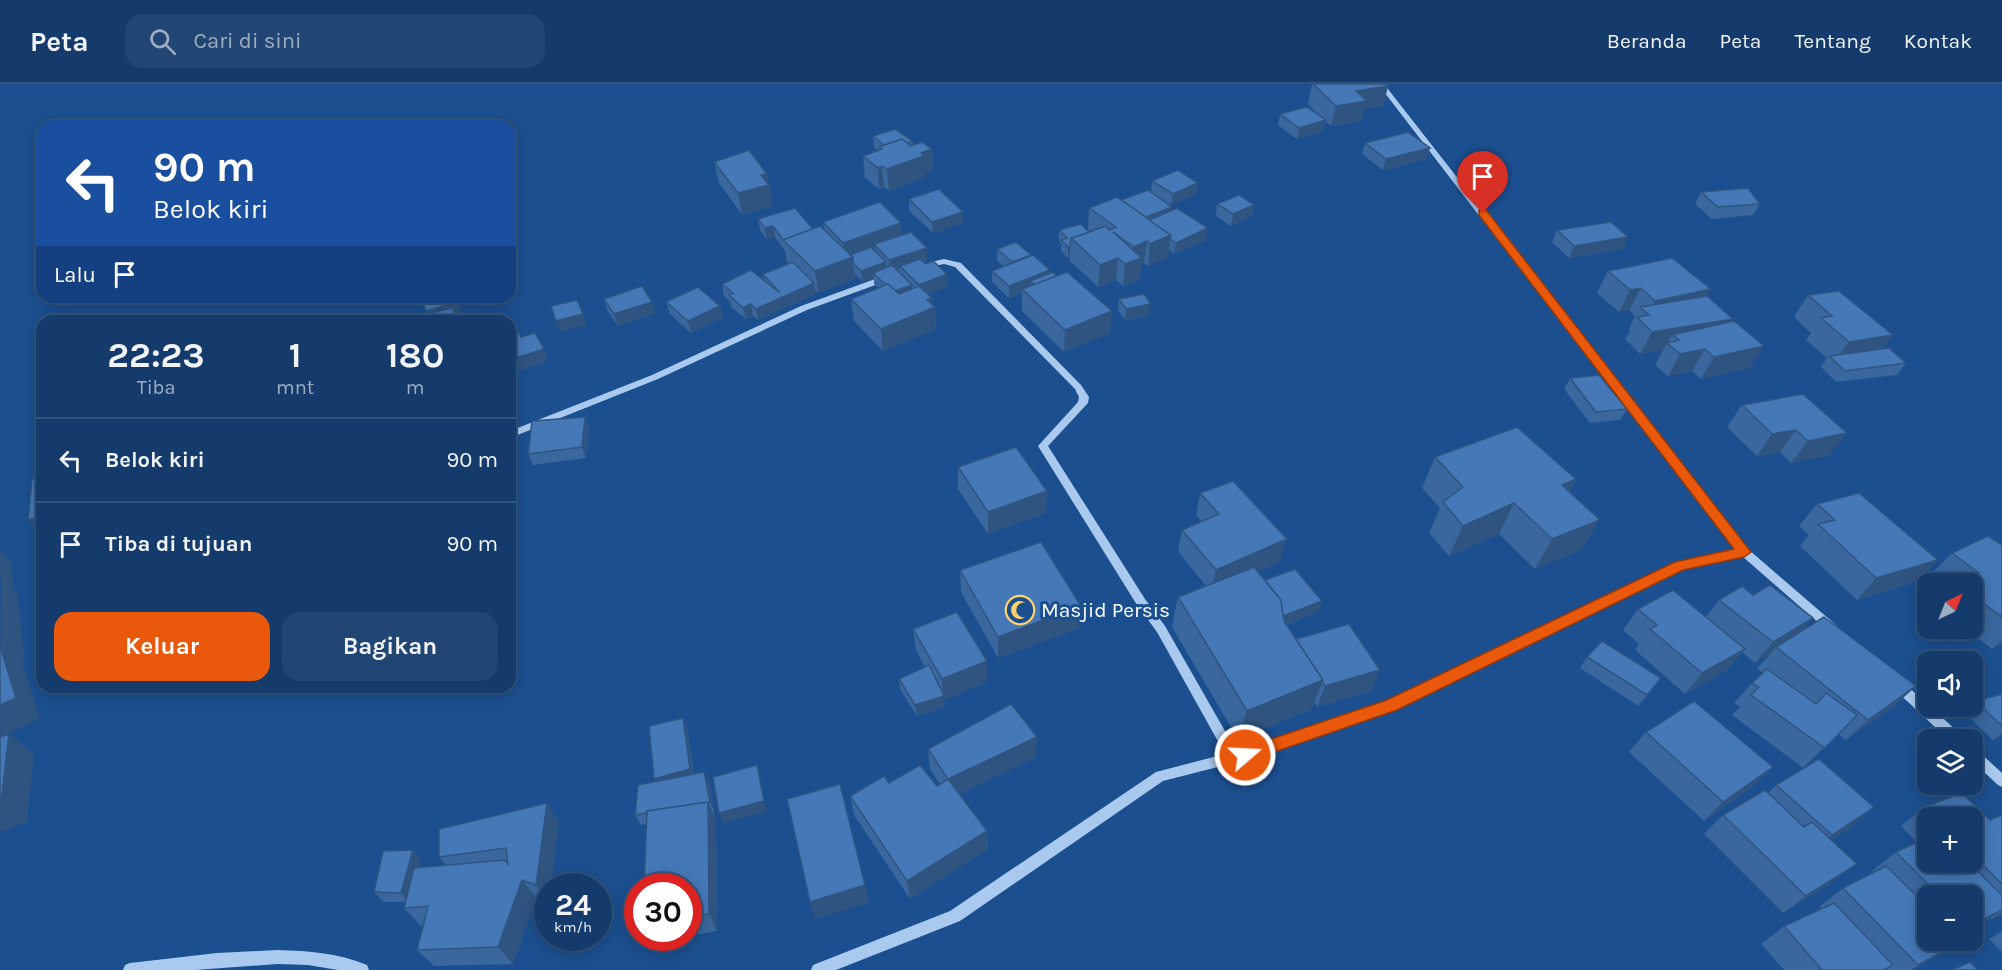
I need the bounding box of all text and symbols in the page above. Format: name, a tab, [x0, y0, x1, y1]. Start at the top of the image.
search box	[125, 14, 545, 68]
text: Peta	[30, 25, 89, 58]
icon: search	[146, 25, 179, 58]
text: Cari di sini	[194, 28, 302, 54]
text: Beranda	[1607, 29, 1687, 53]
text: Peta	[1720, 29, 1761, 53]
text: Tentang	[1794, 29, 1871, 53]
text: Kontak	[1904, 29, 1972, 53]
text: 90 m	[153, 142, 256, 192]
icon: left	[54, 144, 132, 222]
pin	[1457, 151, 1508, 213]
icon: arrive	[1466, 160, 1499, 193]
text: Belok kiri	[153, 193, 269, 225]
icon: arrive	[108, 258, 141, 291]
text: Lalu	[54, 262, 96, 288]
text: 22:23	[107, 334, 205, 376]
text: 1	[289, 334, 302, 376]
text: 180	[386, 334, 445, 376]
text: Tiba	[137, 376, 175, 399]
text: mnt	[276, 376, 314, 399]
text: m	[406, 376, 425, 399]
icon: left	[54, 444, 87, 477]
text: Belok kiri	[105, 447, 205, 473]
text: 90 m	[446, 447, 498, 473]
icon: arrive	[54, 528, 87, 561]
text: Tiba di tujuan	[105, 531, 252, 557]
text: 90 m	[446, 531, 498, 557]
north arrow	[1917, 573, 1983, 639]
map controls	[1917, 573, 1983, 951]
mosque icon: Masjid Persis	[1004, 594, 1036, 626]
place label: Masjid Persis	[1041, 598, 1170, 622]
button: Keluar	[54, 612, 270, 681]
button: Bagikan	[282, 612, 498, 681]
button: sound	[1917, 651, 1983, 717]
position arrow	[1213, 723, 1277, 787]
button: layers	[1917, 729, 1983, 795]
button: +	[1917, 807, 1983, 873]
speed limit sign: 30	[624, 873, 702, 951]
button: −	[1917, 885, 1983, 951]
text: 24	[555, 887, 591, 923]
text: km/h	[554, 918, 592, 936]

